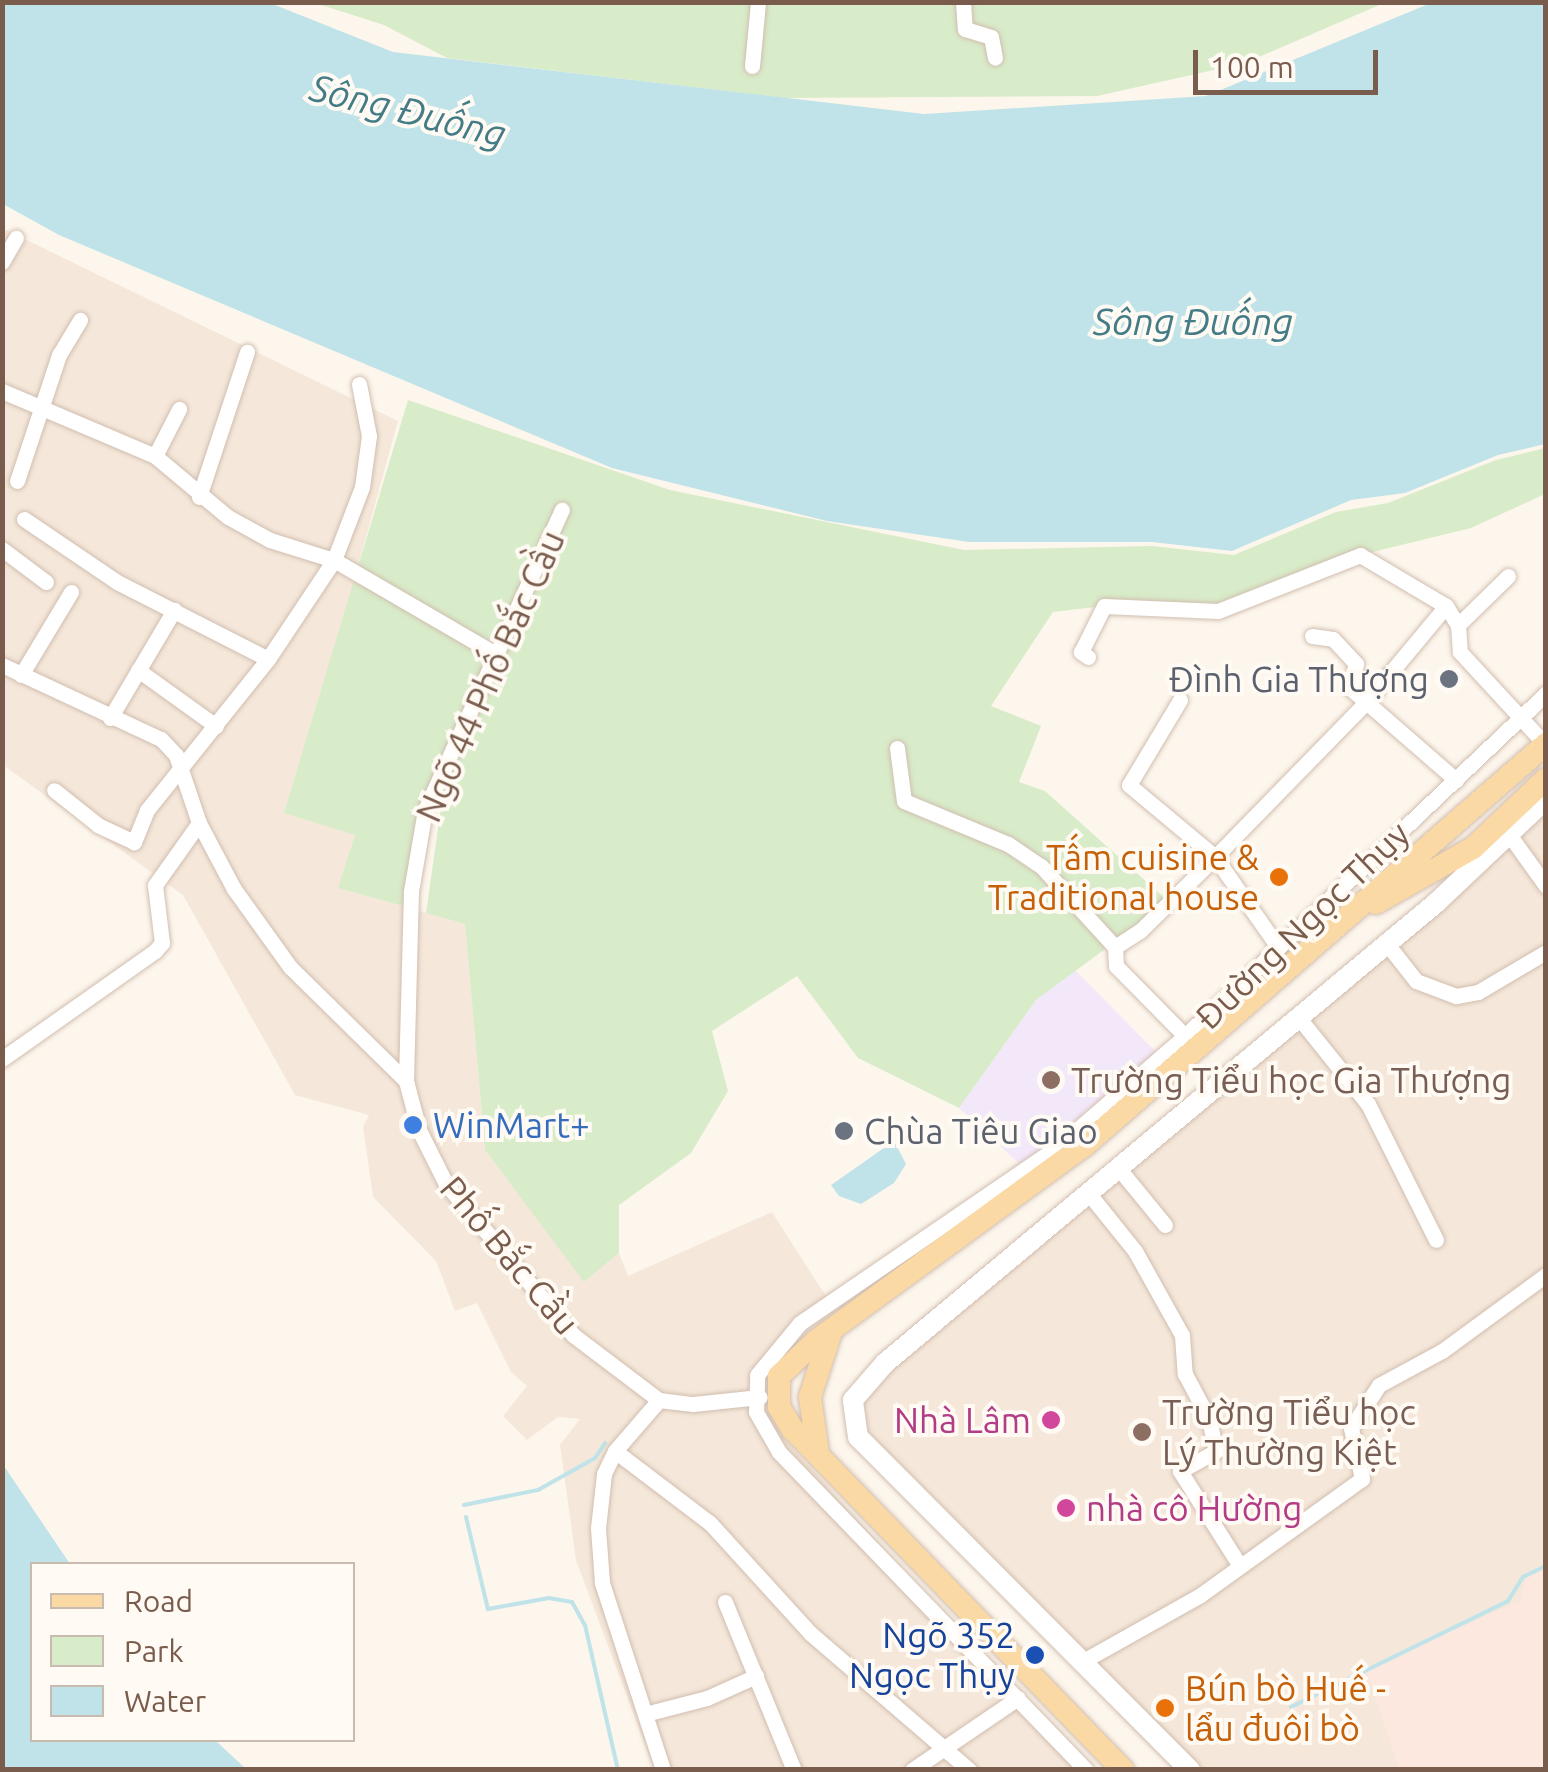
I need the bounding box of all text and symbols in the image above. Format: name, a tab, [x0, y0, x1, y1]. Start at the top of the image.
scale bar	[1198, 30, 1383, 92]
text: 100 m	[1210, 50, 1294, 84]
water label: Sông Đuống	[305, 65, 511, 157]
water label: Sông Đuống	[1093, 299, 1293, 345]
street label: Ngõ 44 Phố Bắc Cầu	[407, 524, 573, 828]
place label: Đình Gia Thượng	[1169, 658, 1429, 700]
marker: Đình Gia Thượng	[1438, 668, 1460, 690]
street label: Đường Ngọc Thụy	[1186, 812, 1418, 1038]
place label: Tấm cuisine & Traditional house	[988, 836, 1259, 918]
marker: Tấm cuisine & Traditional house	[1268, 866, 1290, 888]
place label: Trường Tiểu học Gia Thượng	[1071, 1059, 1511, 1101]
marker: Trường Tiểu học Gia Thượng	[1040, 1069, 1062, 1091]
place label: WinMart+	[433, 1104, 590, 1146]
place label: Chùa Tiêu Giao	[864, 1110, 1098, 1152]
marker: WinMart+	[402, 1114, 424, 1136]
marker: Chùa Tiêu Giao	[833, 1120, 855, 1142]
street label: Phố Bắc Cầu	[432, 1167, 588, 1343]
place label: Trường Tiểu học Lý Thường Kiệt	[1162, 1391, 1416, 1473]
place label: Nhà Lâm	[894, 1399, 1031, 1441]
marker: Nhà Lâm	[1040, 1409, 1062, 1431]
marker: Trường Tiểu học Lý Thường Kiệt	[1131, 1421, 1153, 1443]
place label: nhà cô Hường	[1086, 1487, 1302, 1529]
marker: nhà cô Hường	[1055, 1497, 1077, 1519]
legend	[30, 1562, 355, 1742]
text: Road	[124, 1584, 193, 1618]
place label: Ngõ 352 Ngọc Thụy	[849, 1614, 1015, 1696]
text: Park	[124, 1634, 184, 1668]
marker: Ngõ 352 Ngọc Thụy	[1024, 1644, 1046, 1666]
place label: Bún bò Huế - lẩu đuôi bò	[1185, 1667, 1386, 1749]
text: Water	[124, 1684, 206, 1718]
marker: Bún bò Huế - lẩu đuôi bò	[1154, 1697, 1176, 1719]

